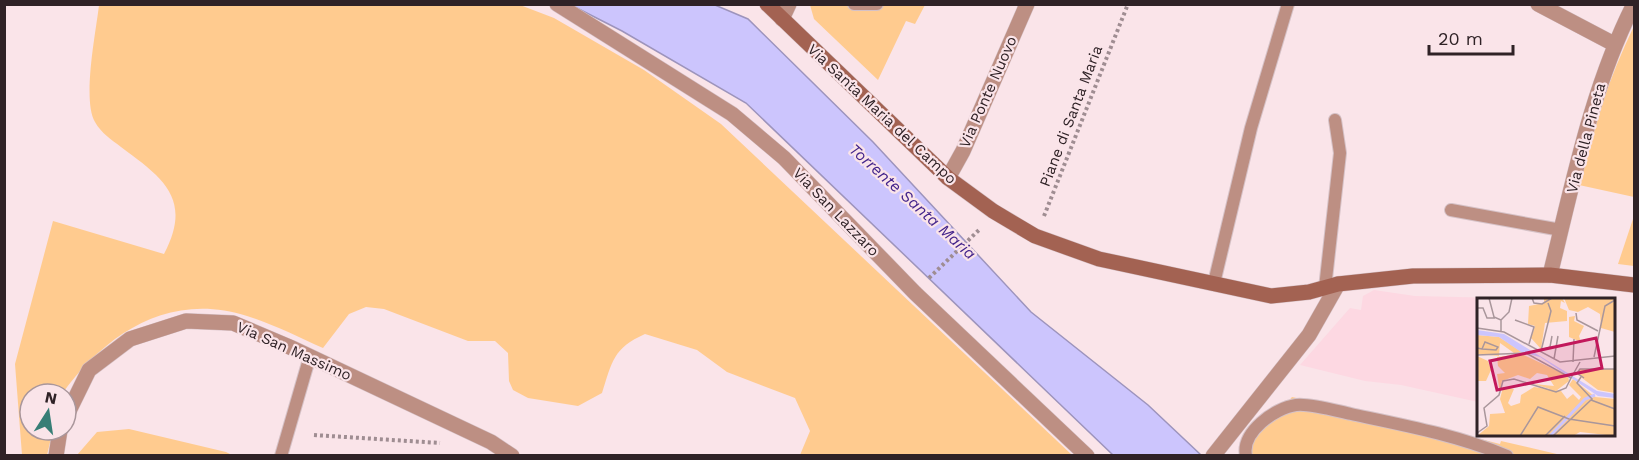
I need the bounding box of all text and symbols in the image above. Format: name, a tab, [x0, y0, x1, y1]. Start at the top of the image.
scale bar	[1429, 18, 1513, 56]
text: 20 m	[1438, 28, 1483, 49]
street label: Via Ponte Nuovo	[955, 33, 1021, 151]
street label: Via Santa Maria del Campo	[804, 40, 960, 188]
street label: Piane di Santa Maria	[1036, 42, 1106, 189]
street label: Via della Pineta	[1563, 81, 1609, 195]
water label: Torrente Santa Maria	[845, 139, 980, 263]
street label: Via San Lazzaro	[789, 164, 883, 260]
inset map	[1477, 298, 1615, 436]
street label: Via San Massimo	[234, 318, 354, 384]
north arrow	[18, 382, 78, 442]
text: N	[43, 387, 59, 408]

